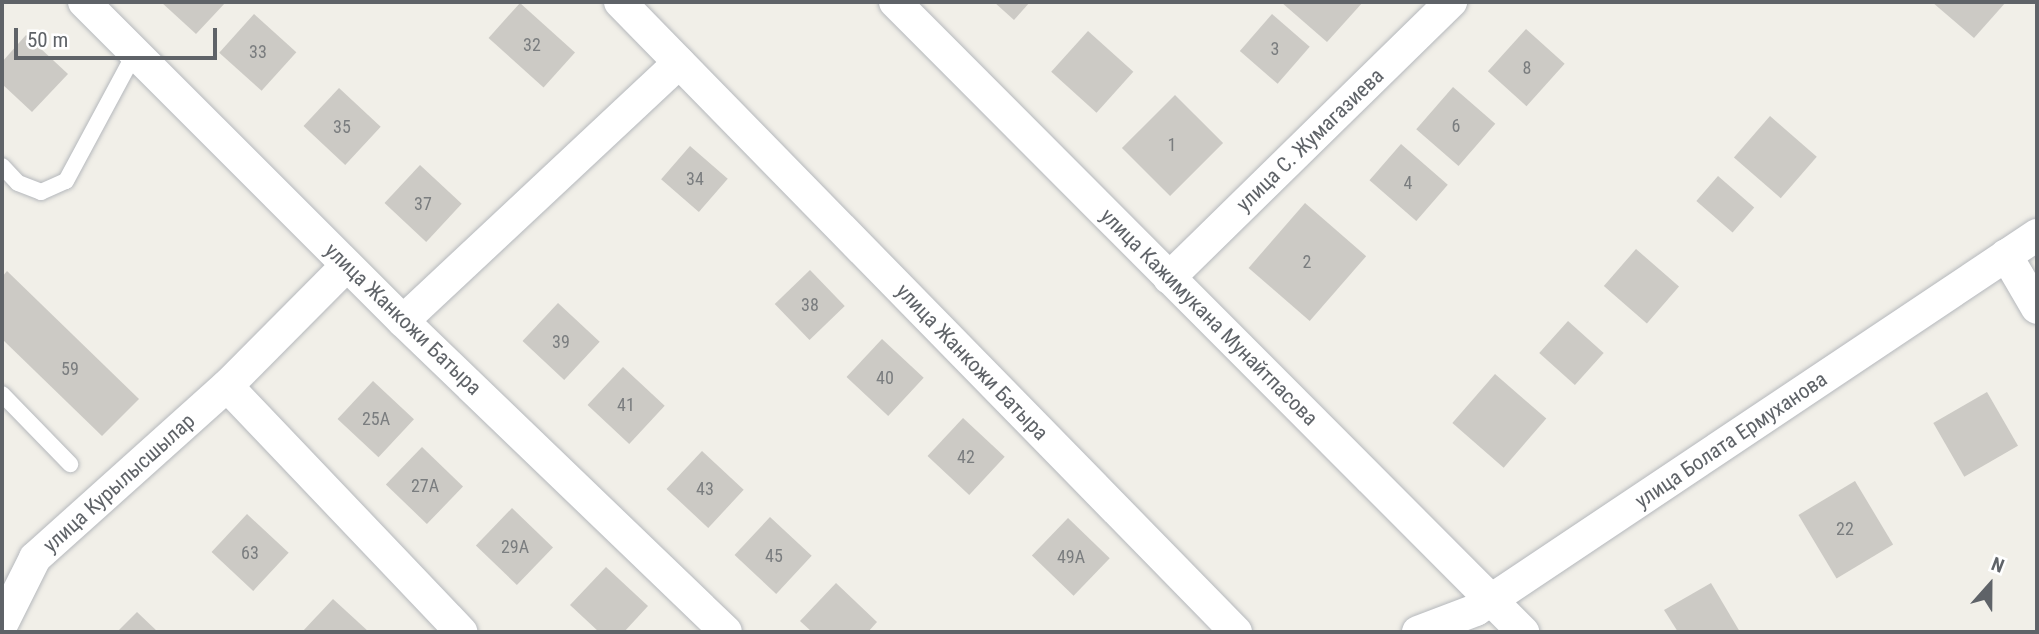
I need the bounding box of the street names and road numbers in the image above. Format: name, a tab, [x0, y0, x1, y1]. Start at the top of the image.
street label: улица С. Жумагазиева	[1231, 63, 1389, 217]
street label: улица Кажимукана Мунайтпасова	[1095, 203, 1323, 431]
street label: улица Жанкожи Батыра	[320, 238, 486, 400]
street label: улица Жанкожи Батыра	[891, 279, 1053, 445]
street label: улица Болата Ермуханова	[1630, 366, 1832, 514]
street label: улица Курылысшылар	[38, 408, 200, 558]

